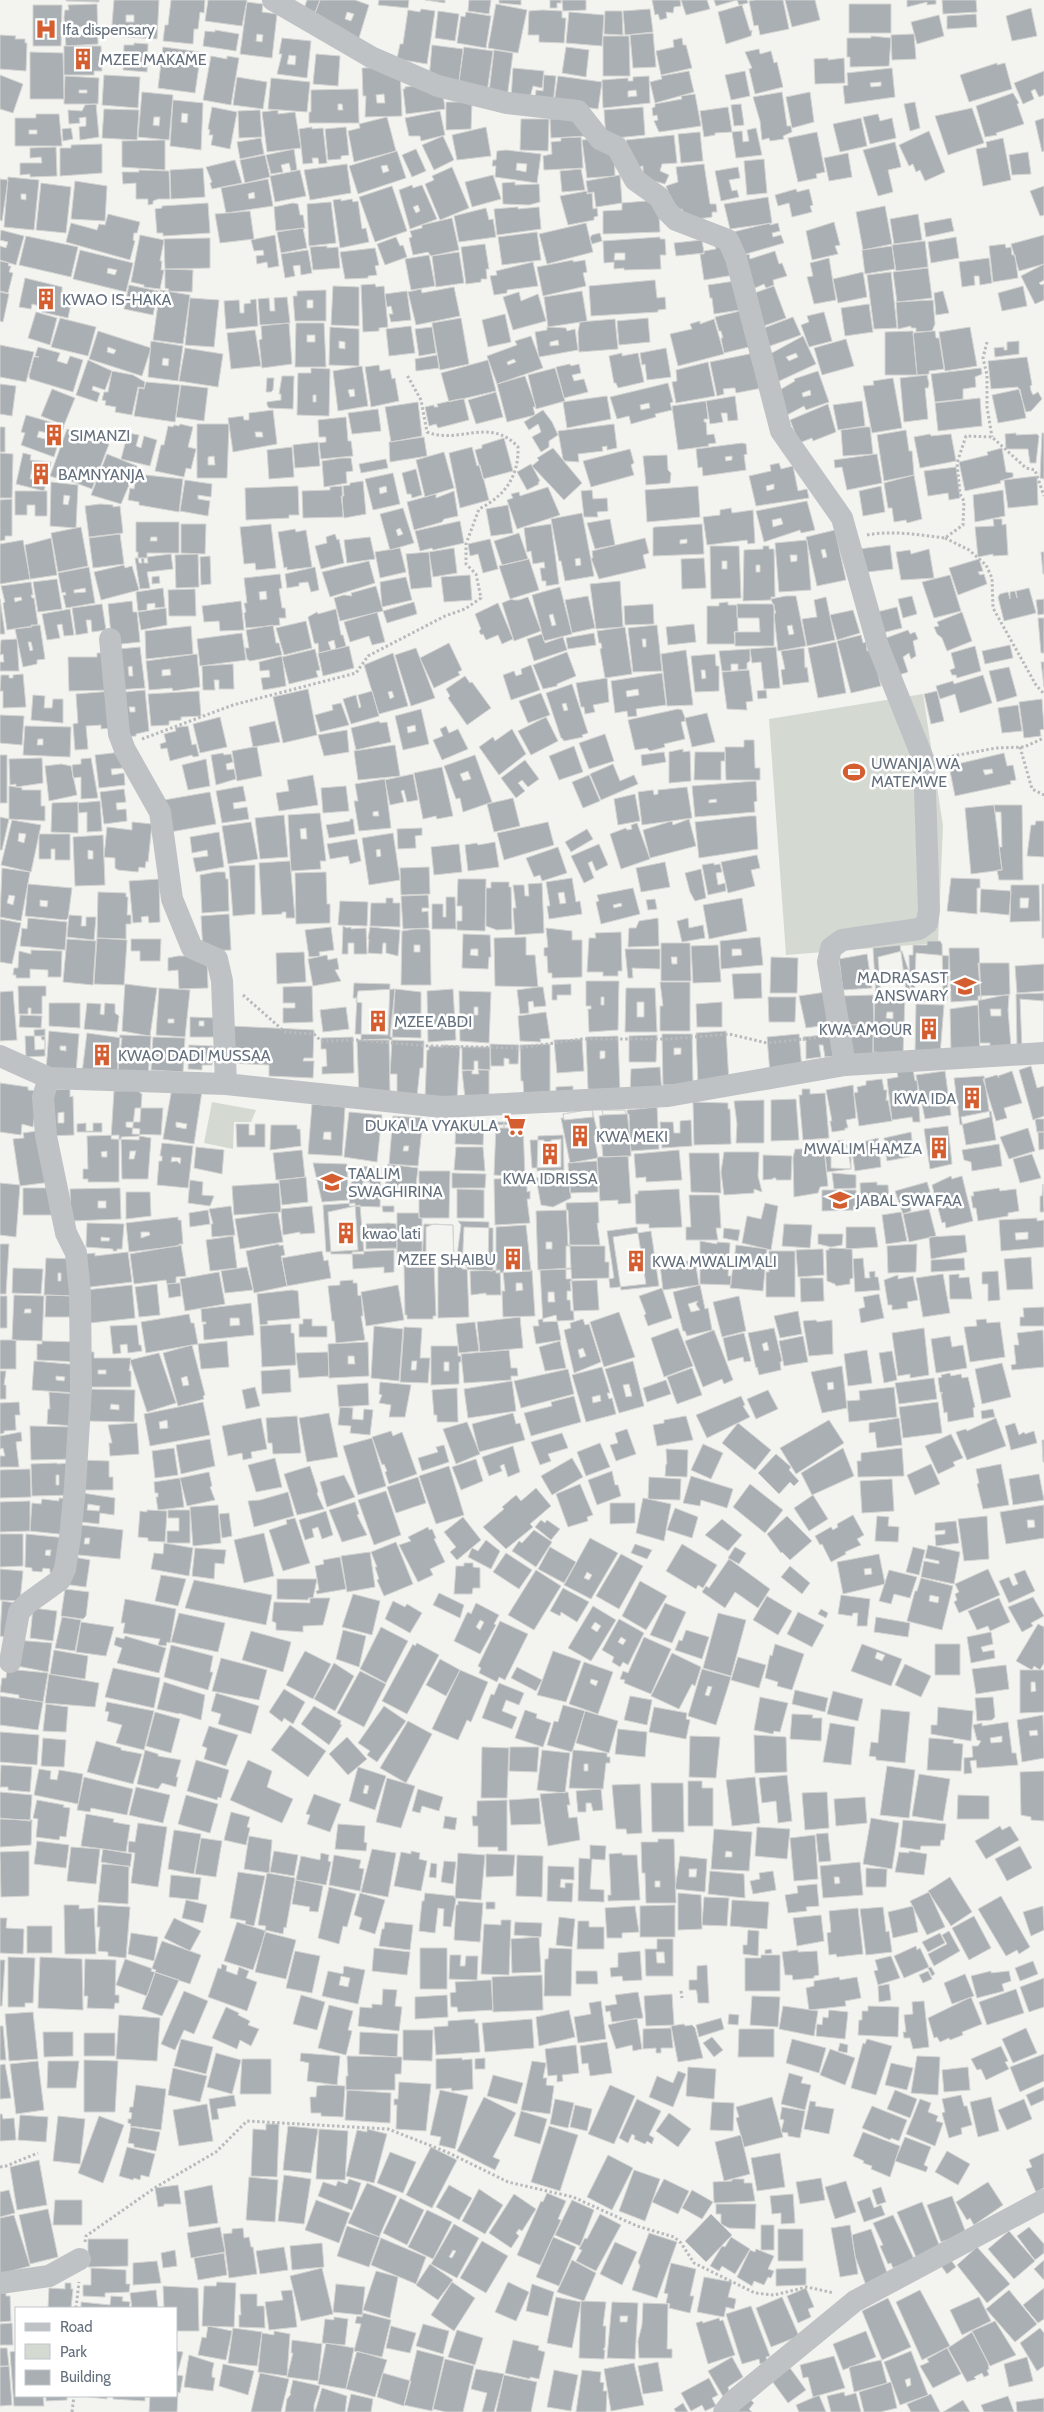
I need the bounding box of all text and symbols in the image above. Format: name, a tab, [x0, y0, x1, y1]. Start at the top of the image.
hospital icon: Ifa dispensary	[33, 16, 59, 42]
place label: Ifa dispensary	[62, 20, 155, 39]
building icon: MZEE MAKAME	[70, 46, 96, 72]
place label: MZEE MAKAME	[100, 50, 207, 69]
building icon: KWAO IS-HAKA	[33, 286, 59, 312]
place label: KWAO IS-HAKA	[62, 290, 172, 309]
building icon: SIMANZI	[41, 422, 67, 448]
place label: SIMANZI	[70, 426, 130, 445]
building icon: BAMNYANJA	[28, 461, 54, 487]
place label: BAMNYANJA	[58, 465, 145, 484]
place label: UWANJA WA MATEMWE	[871, 754, 960, 791]
sports icon: UWANJA WA MATEMWE	[841, 759, 867, 785]
place label: MADRASAST ANSWARY	[857, 968, 949, 1005]
school or university icon: MADRASAST ANSWARY	[952, 973, 978, 999]
building icon: MZEE ABDI	[365, 1008, 391, 1034]
place label: MZEE ABDI	[394, 1012, 472, 1031]
building icon: KWA AMOUR	[916, 1016, 942, 1042]
place label: KWA AMOUR	[819, 1020, 912, 1039]
building icon: KWAO DADI MUSSAA	[89, 1042, 115, 1068]
place label: KWAO DADI MUSSAA	[118, 1046, 271, 1065]
building icon: KWA IDA	[959, 1085, 985, 1111]
place label: KWA IDA	[894, 1089, 956, 1108]
supermarket icon: DUKA LA VYAKULA	[502, 1112, 528, 1138]
place label: DUKA LA VYAKULA	[365, 1116, 498, 1135]
building icon: KWA MEKI	[567, 1123, 593, 1149]
place label: KWA MEKI	[596, 1127, 668, 1146]
building icon: MWALIM HAMZA	[926, 1135, 952, 1161]
place label: MWALIM HAMZA	[804, 1139, 922, 1158]
building icon: KWA IDRISSA	[537, 1141, 563, 1167]
place label: TAALIM SWAGHIRINA	[348, 1164, 443, 1201]
school or university icon: TAALIM SWAGHIRINA	[319, 1169, 345, 1195]
place label: KWA IDRISSA	[502, 1169, 598, 1188]
school or university icon: JABAL SWAFAA	[827, 1187, 853, 1213]
place label: JABAL SWAFAA	[855, 1191, 962, 1210]
building icon: kwao lati	[333, 1220, 359, 1246]
place label: kwao lati	[362, 1224, 421, 1243]
building icon: MZEE SHAIBU	[500, 1246, 526, 1272]
building icon: KWA MWALIM ALI	[623, 1248, 649, 1274]
place label: MZEE SHAIBU	[397, 1250, 496, 1269]
place label: KWA MWALIM ALI	[652, 1252, 777, 1271]
legend	[15, 2307, 178, 2397]
text: Road	[60, 2318, 93, 2336]
text: Park	[60, 2343, 87, 2361]
text: Building	[60, 2368, 111, 2386]

